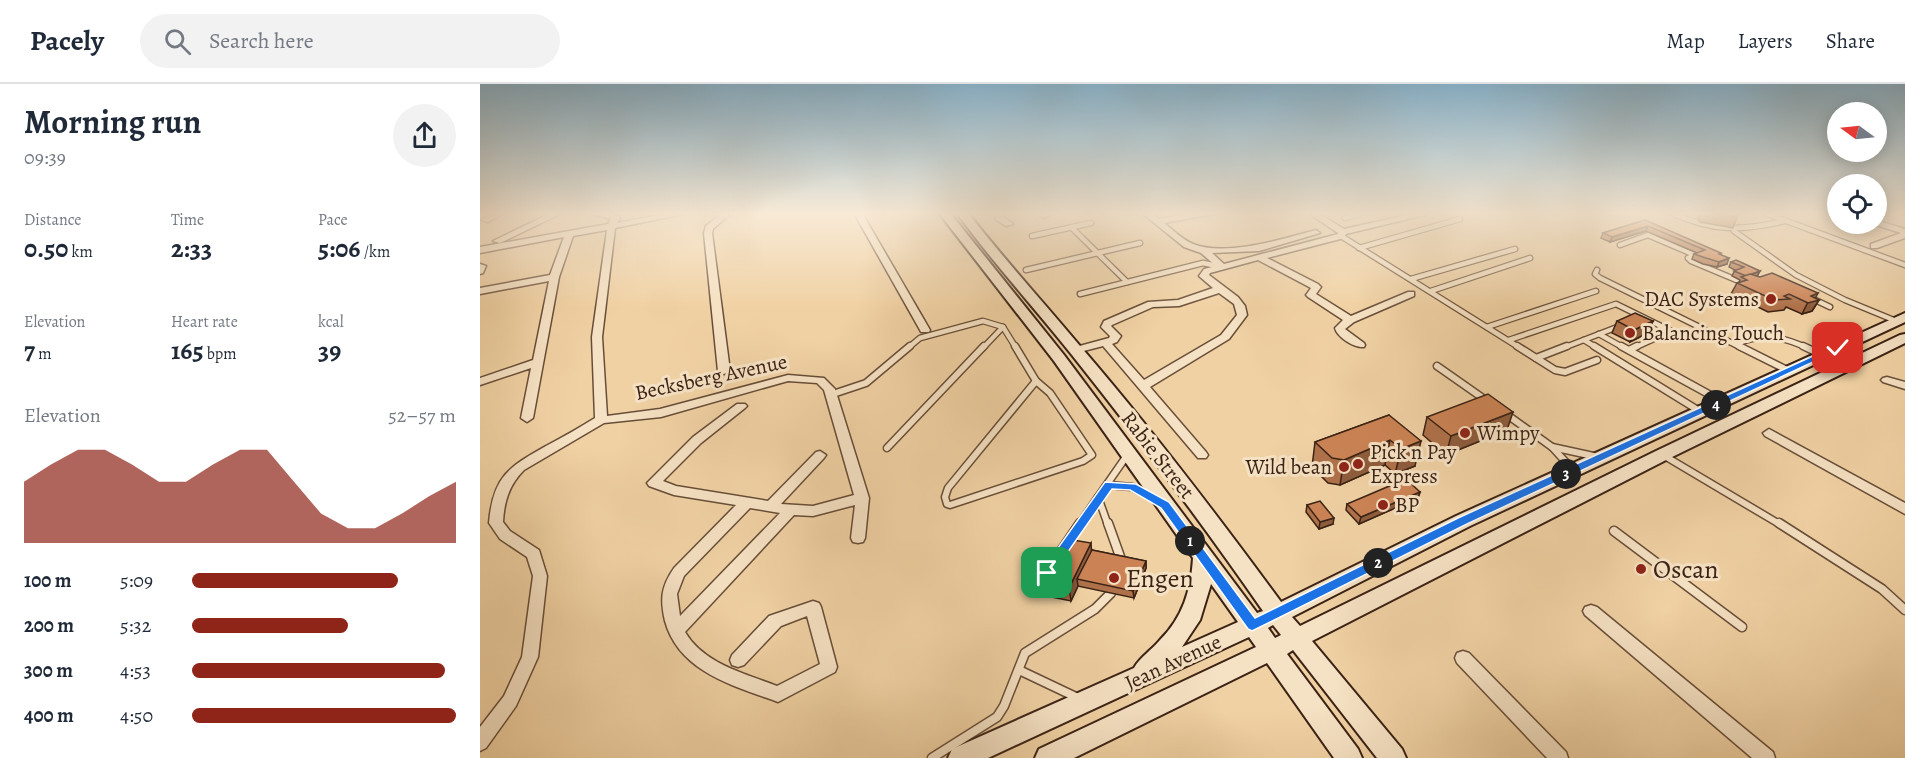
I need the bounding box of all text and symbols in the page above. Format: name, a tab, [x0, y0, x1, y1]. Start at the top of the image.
search box	[140, 14, 560, 68]
text: Pacely	[30, 22, 104, 60]
icon: search	[161, 25, 194, 58]
text: Search here	[209, 26, 314, 56]
text: Map	[1666, 27, 1705, 55]
text: Layers	[1738, 27, 1793, 55]
text: Share	[1826, 27, 1875, 55]
text: Morning run	[24, 99, 201, 144]
north arrow	[1827, 102, 1887, 162]
map controls	[1827, 102, 1887, 234]
button: share	[393, 104, 456, 167]
text: 09:39	[24, 144, 66, 171]
button: locate	[1827, 174, 1887, 234]
text: Distance	[24, 209, 81, 231]
text: Time	[171, 209, 204, 231]
text: Pace	[318, 209, 348, 231]
text: 0.50	[24, 231, 68, 266]
text: 2:33	[171, 231, 212, 266]
text: 5:06	[318, 231, 361, 266]
text: km	[68, 241, 93, 263]
text: /km	[361, 241, 390, 263]
place label: DAC Systems	[1644, 285, 1759, 313]
marker: DAC Systems	[1764, 292, 1778, 306]
text: Elevation	[24, 311, 85, 333]
text: Heart rate	[171, 311, 238, 333]
text: kcal	[318, 311, 344, 333]
place label: Balancing Touch	[1642, 319, 1784, 347]
pin	[1812, 322, 1863, 373]
marker: Balancing Touch	[1623, 326, 1637, 340]
icon: check	[1821, 331, 1854, 364]
text: 7	[24, 333, 35, 368]
text: 165	[171, 333, 204, 368]
text: 39	[318, 333, 341, 368]
text: m	[35, 343, 52, 365]
text: bpm	[204, 343, 237, 365]
street label: Becksberg Avenue	[632, 347, 790, 407]
pin: 4	[1701, 390, 1731, 420]
text: 4	[1712, 394, 1720, 416]
text: Elevation	[24, 402, 101, 429]
text: 52–57 m	[388, 402, 456, 429]
street label: Rabie Street	[1115, 405, 1201, 505]
place label: Wimpy	[1476, 419, 1540, 447]
marker: Wimpy	[1458, 426, 1472, 440]
place label: Pick n Pay Express	[1370, 438, 1457, 490]
place label: Wild bean	[1244, 453, 1332, 481]
marker: Pick n Pay Express	[1351, 457, 1365, 471]
pin: 3	[1551, 459, 1581, 489]
marker: Wild bean	[1337, 460, 1351, 474]
text: 3	[1563, 463, 1569, 485]
place label: BP	[1395, 491, 1420, 519]
marker: BP	[1376, 498, 1390, 512]
pin: 1	[1175, 526, 1205, 556]
text: 1	[1187, 530, 1193, 552]
pin	[1021, 547, 1072, 598]
pin: 2	[1363, 548, 1393, 578]
text: 2	[1374, 552, 1382, 574]
place label: Oscan	[1653, 552, 1719, 587]
icon: arrive	[1030, 556, 1063, 589]
place label: Engen	[1126, 561, 1194, 596]
marker: Oscan	[1634, 562, 1648, 576]
text: 100 m	[24, 567, 72, 594]
text: 5:09	[120, 567, 153, 594]
marker: Engen	[1107, 571, 1121, 585]
text: 200 m	[24, 612, 74, 639]
text: 5:32	[120, 612, 151, 639]
street label: Jean Avenue	[1120, 627, 1226, 697]
text: 300 m	[24, 657, 73, 684]
text: 4:53	[120, 657, 151, 684]
text: 400 m	[24, 702, 74, 729]
text: 4:50	[120, 702, 153, 729]

